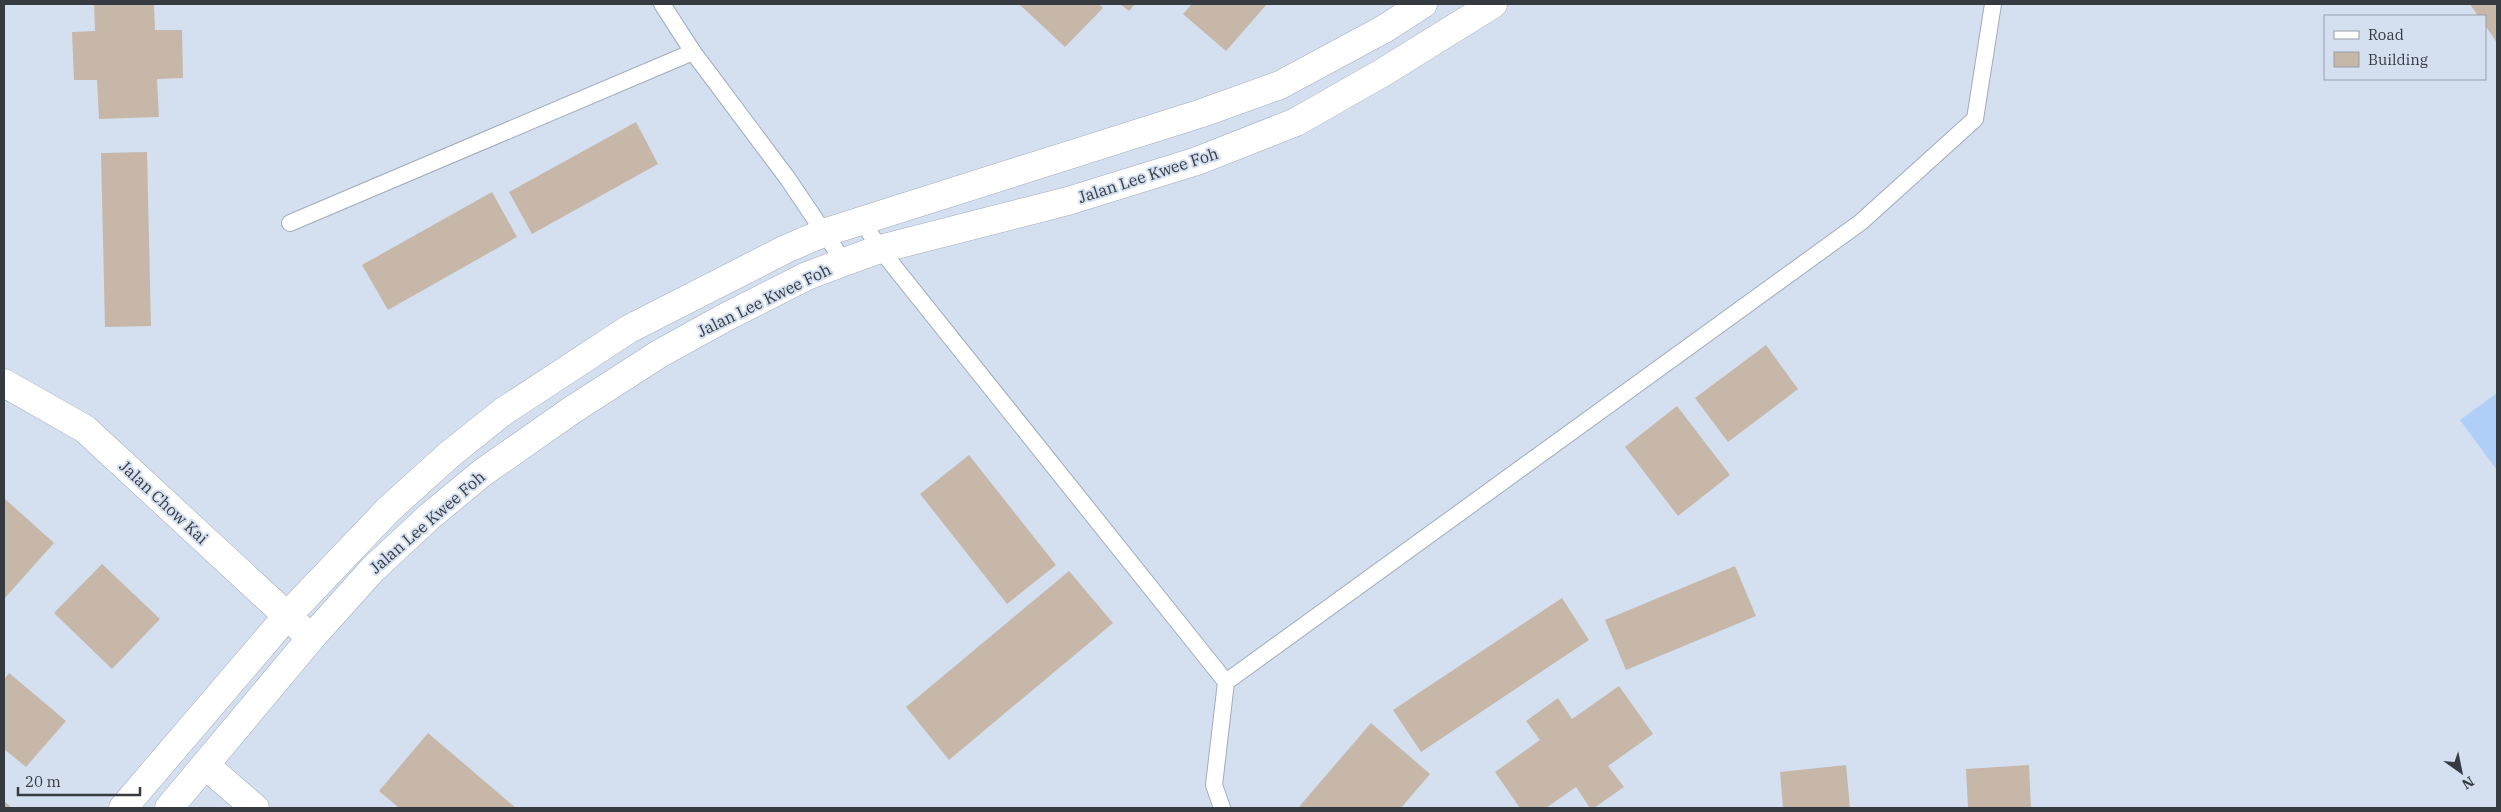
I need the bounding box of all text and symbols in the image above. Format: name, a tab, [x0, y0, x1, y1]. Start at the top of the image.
legend	[2324, 15, 2486, 80]
text: Road	[2368, 25, 2404, 44]
text: Building	[2368, 50, 2428, 69]
street label: Jalan Lee Kwee Foh	[1075, 143, 1221, 207]
street label: Jalan Lee Kwee Foh	[694, 259, 834, 341]
street label: Jalan Chow Kai	[116, 456, 212, 548]
street label: Jalan Lee Kwee Foh	[365, 466, 489, 578]
north arrow	[2436, 747, 2486, 797]
scale bar	[18, 764, 140, 796]
text: 20 m	[25, 772, 61, 791]
text: N	[2459, 772, 2478, 793]

